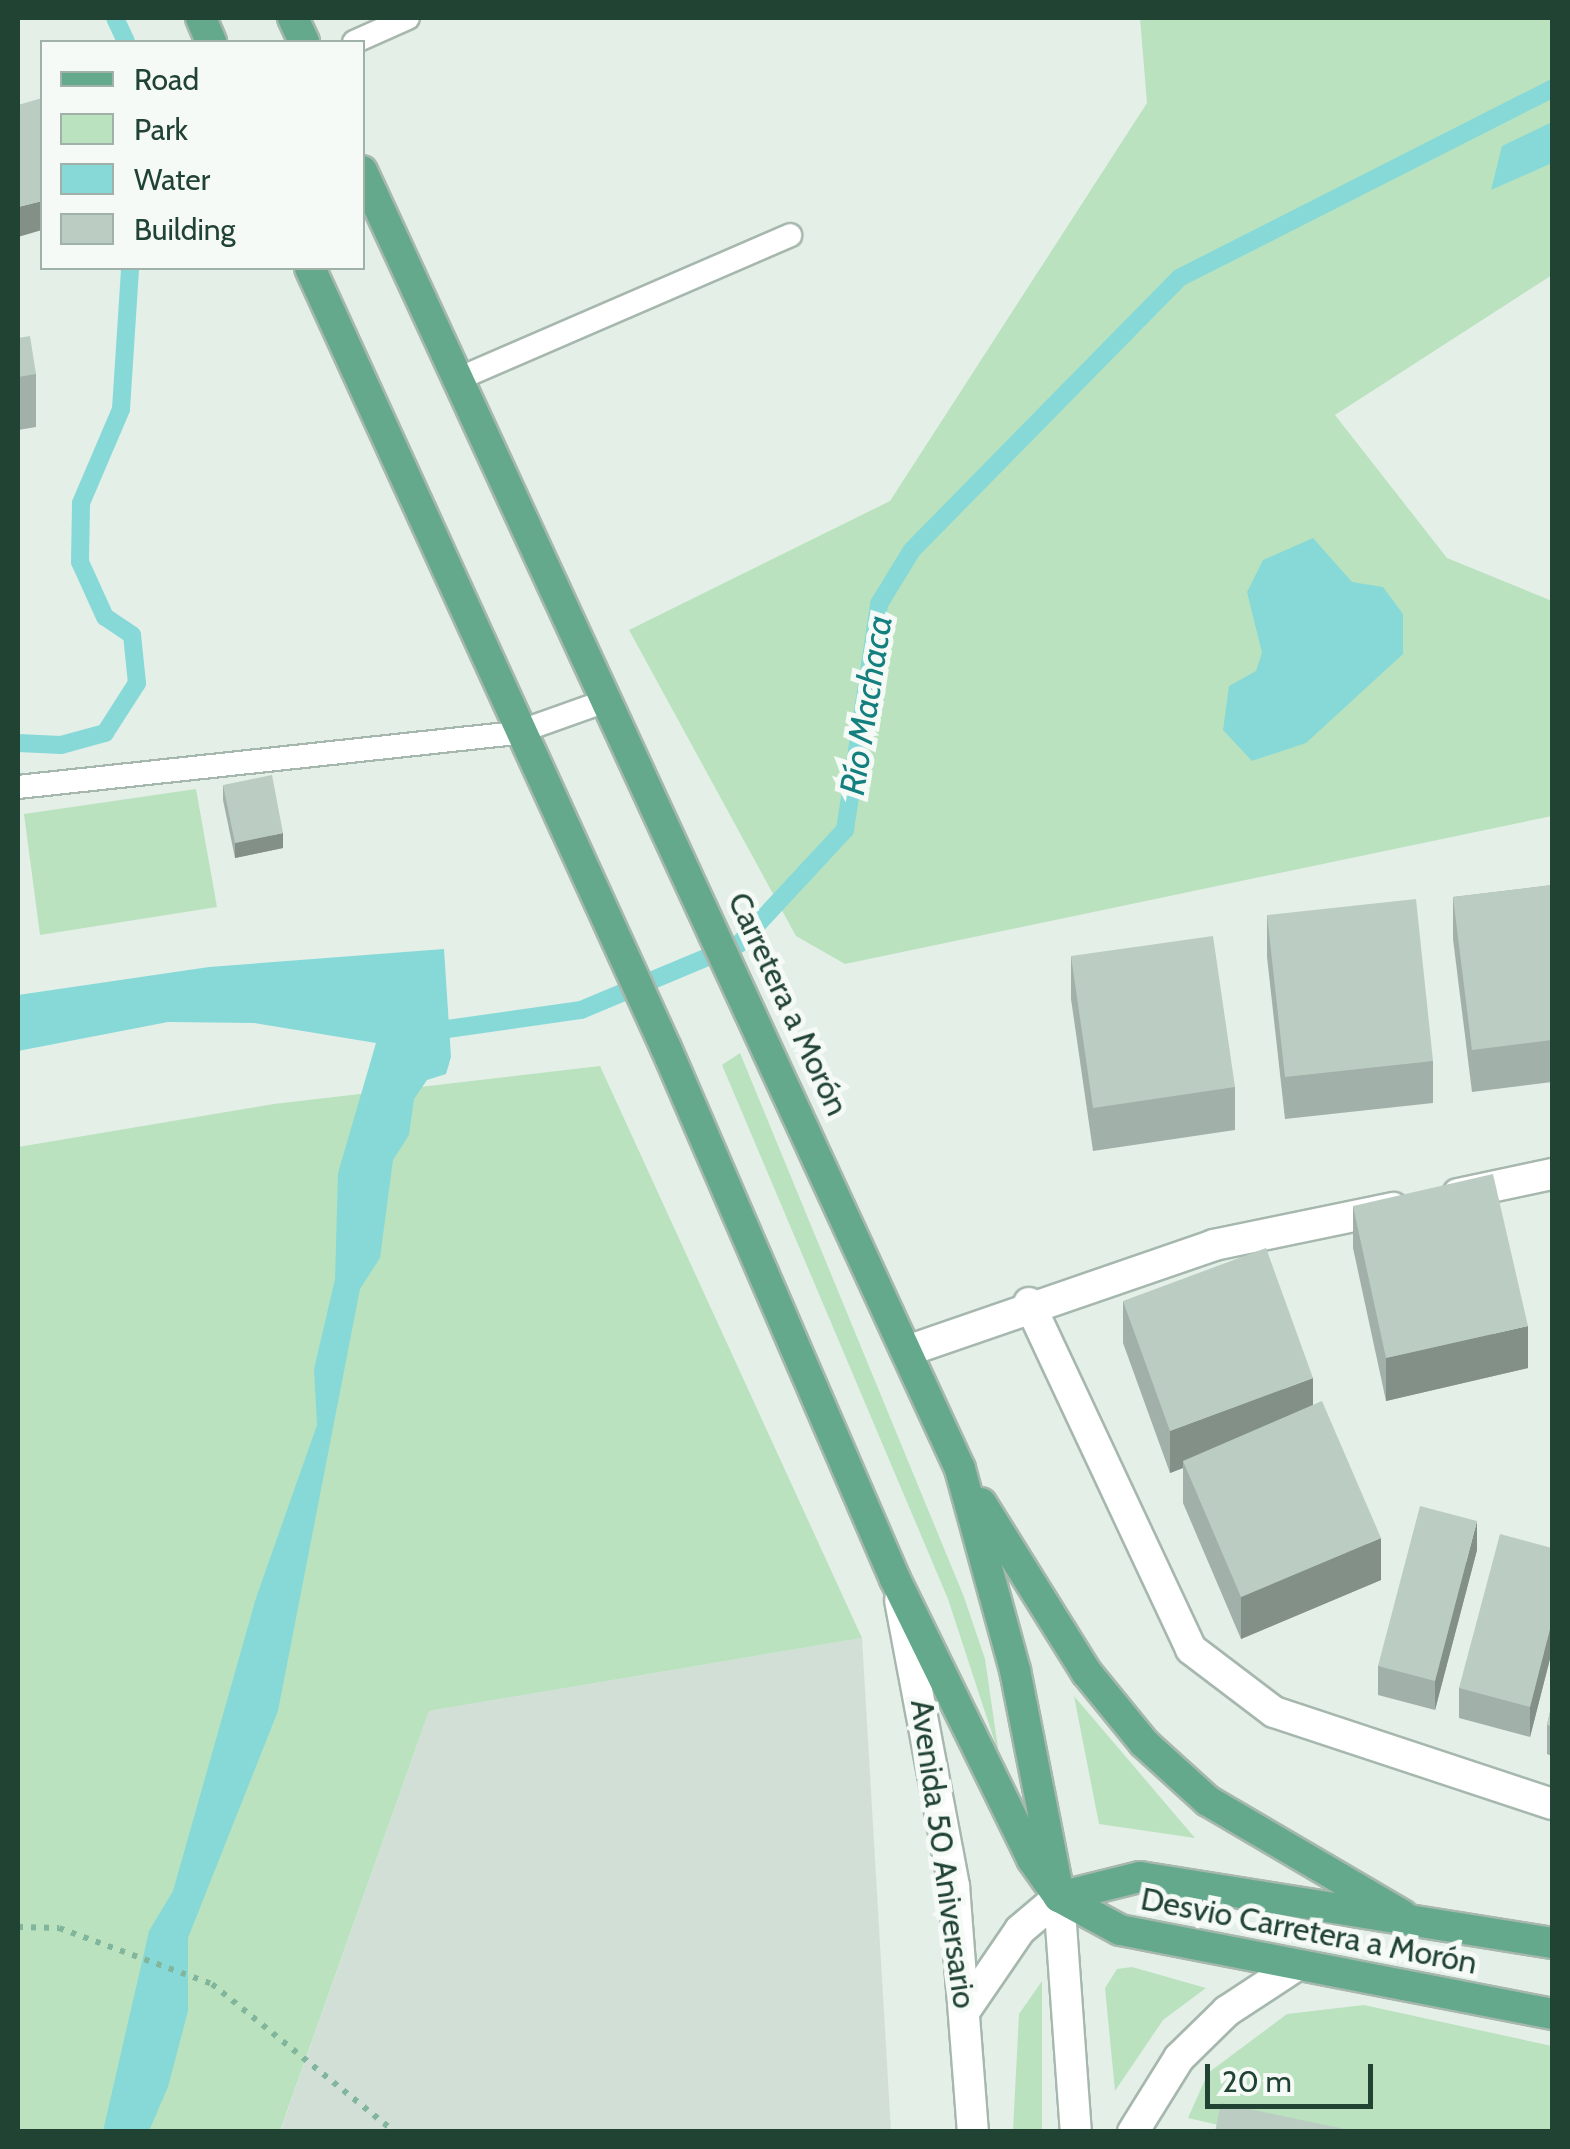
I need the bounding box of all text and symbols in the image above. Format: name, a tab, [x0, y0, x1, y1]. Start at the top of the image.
legend	[40, 40, 365, 270]
text: Road	[134, 61, 199, 98]
text: Park	[134, 111, 188, 148]
text: Water	[134, 161, 210, 198]
text: Building	[134, 211, 236, 248]
water label: Río Machaca	[831, 612, 901, 798]
street label: Carretera a Morón	[720, 886, 856, 1122]
street label: Avenida 50 Aniversario	[902, 1697, 984, 2011]
street label: Desvio Carretera a Morón	[1138, 1880, 1480, 1982]
scale bar	[1210, 2044, 1378, 2106]
text: 20 m	[1222, 2063, 1292, 2100]

